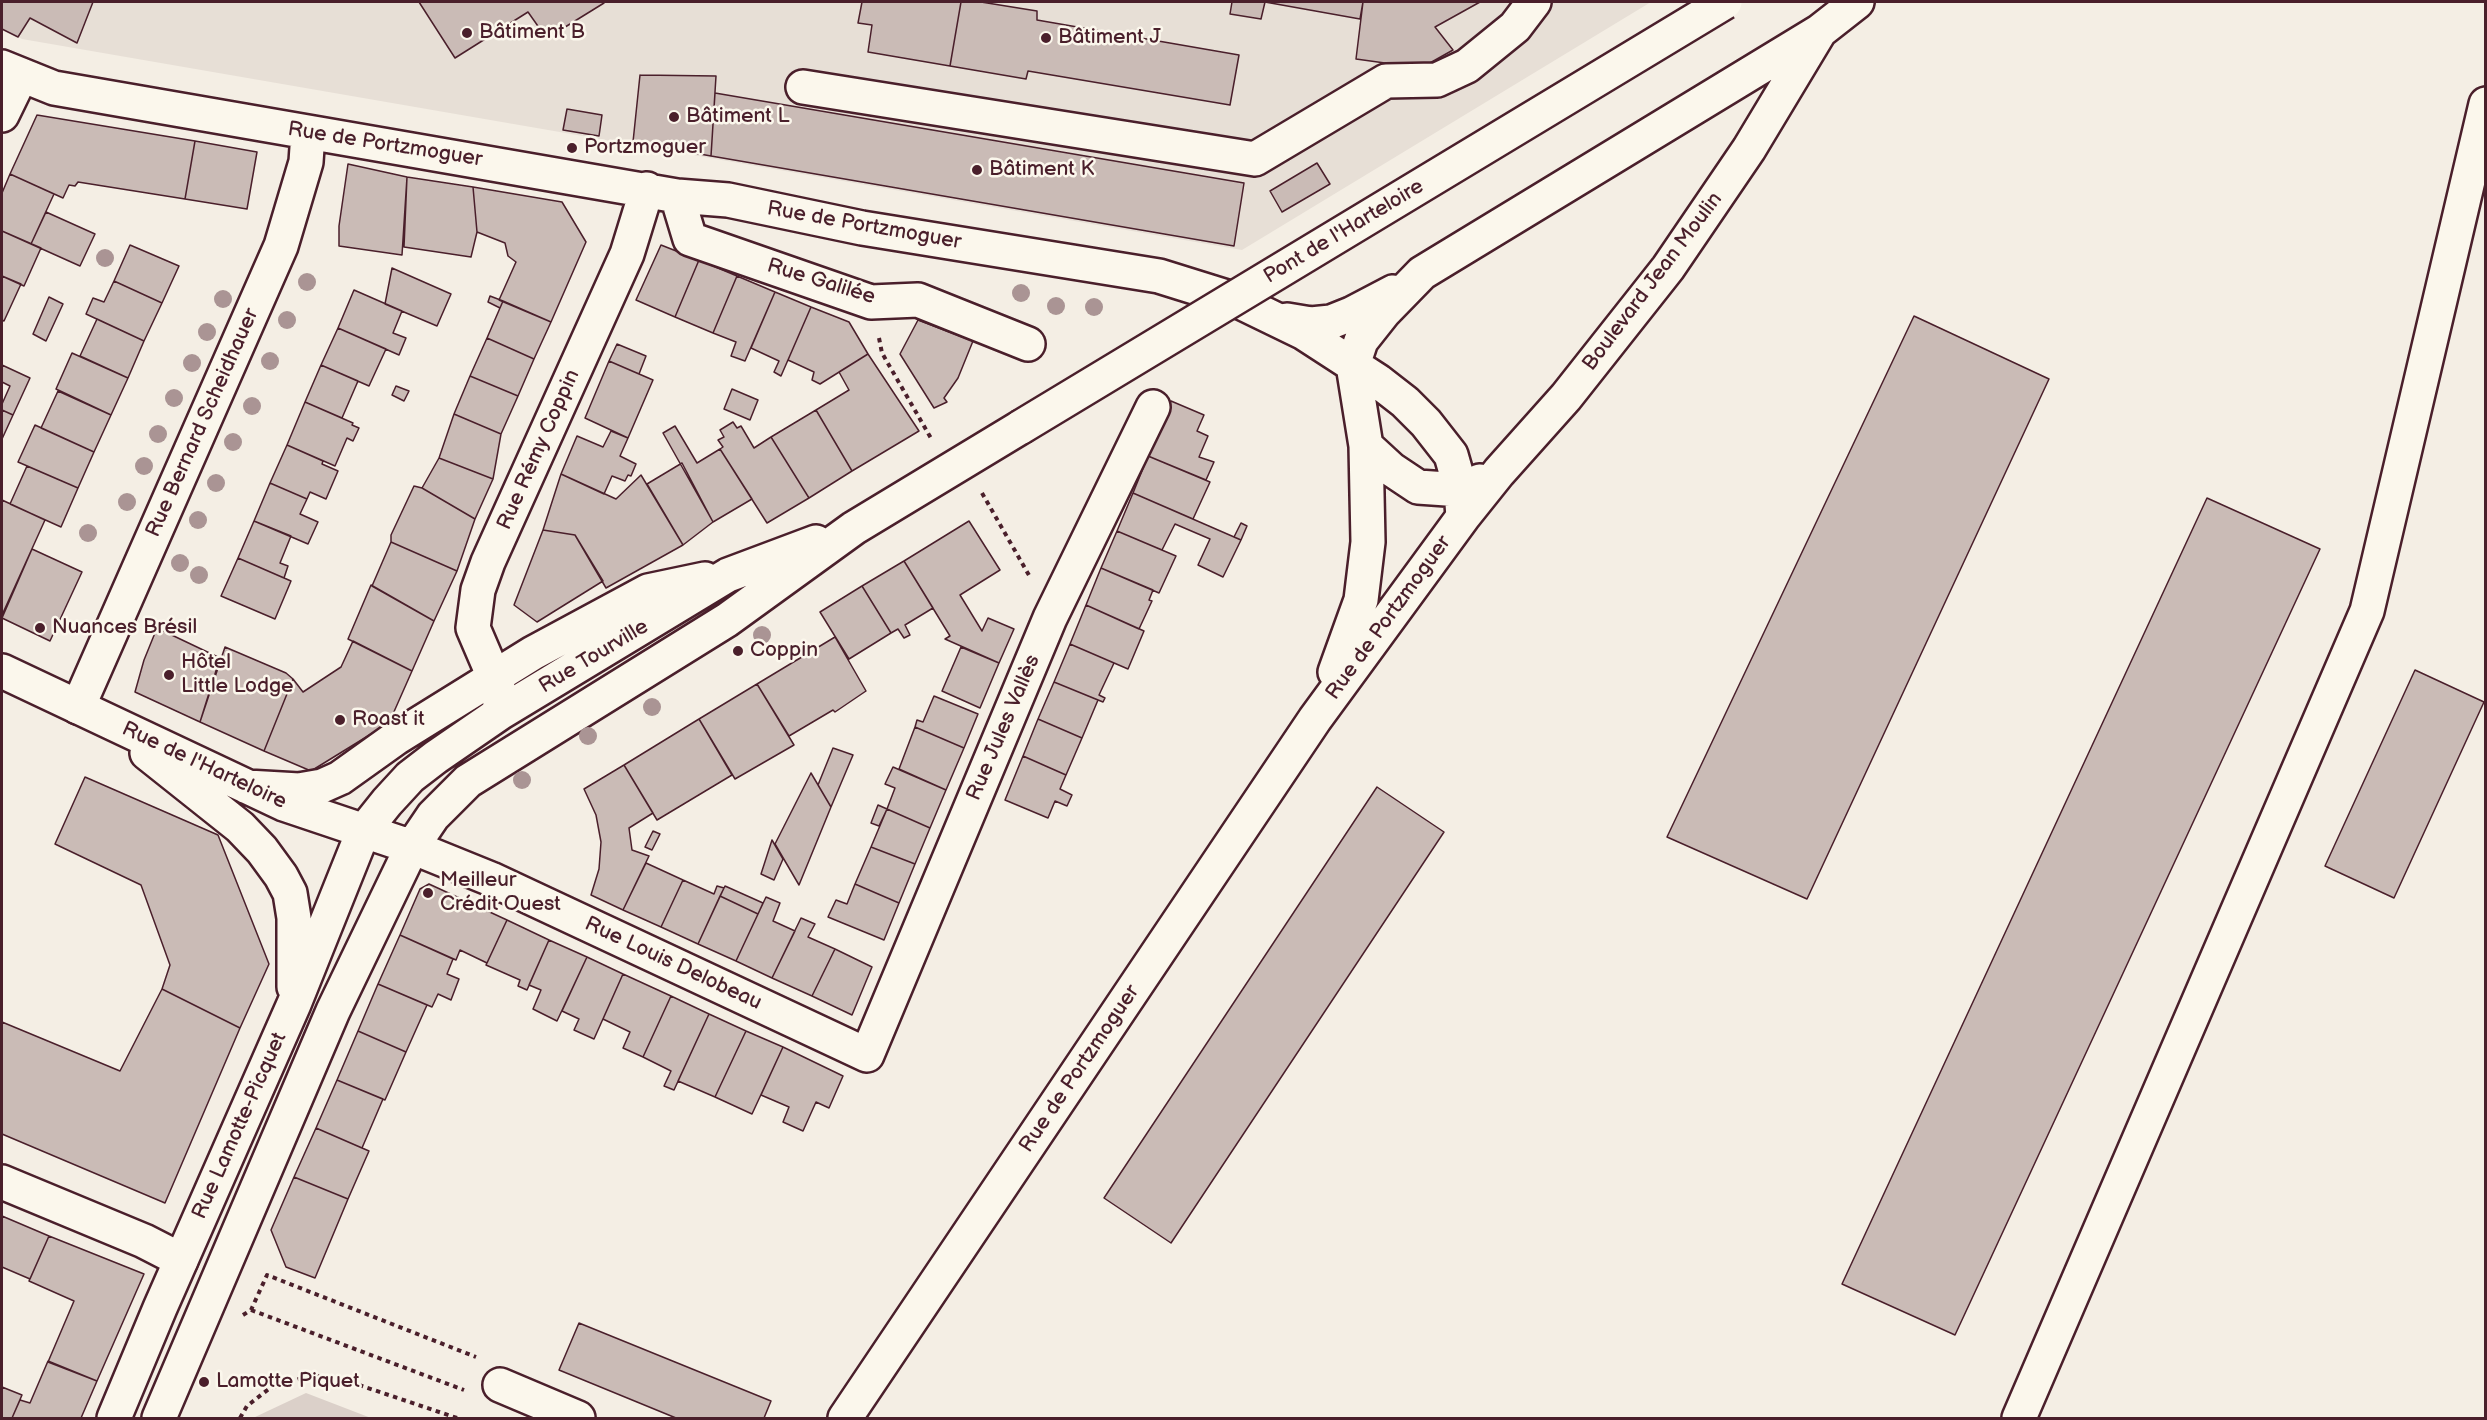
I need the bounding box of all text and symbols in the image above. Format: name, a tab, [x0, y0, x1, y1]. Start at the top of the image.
place label: Bâtiment B	[479, 20, 585, 46]
place label: Bâtiment J	[1058, 25, 1161, 51]
marker: Bâtiment B	[460, 26, 474, 40]
marker: Bâtiment J	[1039, 31, 1053, 45]
place label: Bâtiment L	[686, 104, 789, 130]
marker: Bâtiment L	[667, 110, 681, 124]
street label: Rue de Portzmoguer	[286, 117, 484, 173]
place label: Portzmoguer	[584, 135, 706, 161]
marker: Portzmoguer	[565, 141, 579, 155]
place label: Bâtiment K	[989, 157, 1094, 183]
marker: Bâtiment K	[970, 163, 984, 177]
street label: Pont de l'Harteloire	[1259, 174, 1429, 290]
street label: Boulevard Jean Moulin	[1578, 188, 1728, 376]
street label: Rue de Portzmoguer	[765, 197, 963, 255]
street label: Rue Galilée	[764, 254, 878, 310]
street label: Rue Bernard Scheidhauer	[141, 305, 265, 541]
street label: Rue Rémy Coppin	[492, 366, 586, 534]
street label: Rue de Portzmoguer	[1321, 531, 1457, 705]
place label: Nuances Brésil	[52, 615, 197, 641]
street label: Rue Tourville	[535, 615, 653, 699]
marker: Nuances Brésil	[33, 621, 47, 635]
place label: Coppin	[750, 638, 818, 664]
marker: Coppin	[731, 644, 745, 658]
place label: Hôtel Little Lodge	[181, 650, 294, 700]
street label: Rue Jules Vallès	[962, 651, 1046, 805]
marker: Hôtel Little Lodge	[162, 668, 176, 682]
place label: Roast it	[352, 707, 425, 733]
marker: Roast it	[333, 713, 347, 727]
street label: Rue de l'Harteloire	[118, 717, 290, 815]
place label: Meilleur Crédit Ouest	[440, 868, 561, 918]
marker: Meilleur Crédit Ouest	[421, 886, 435, 900]
street label: Rue Louis Delobeau	[580, 912, 766, 1016]
street label: Rue de Portzmoguer	[1015, 980, 1145, 1158]
street label: Rue Lamotte-Picquet	[187, 1029, 293, 1223]
place label: Lamotte Piquet	[216, 1369, 360, 1395]
marker: Lamotte Piquet	[197, 1375, 211, 1389]

